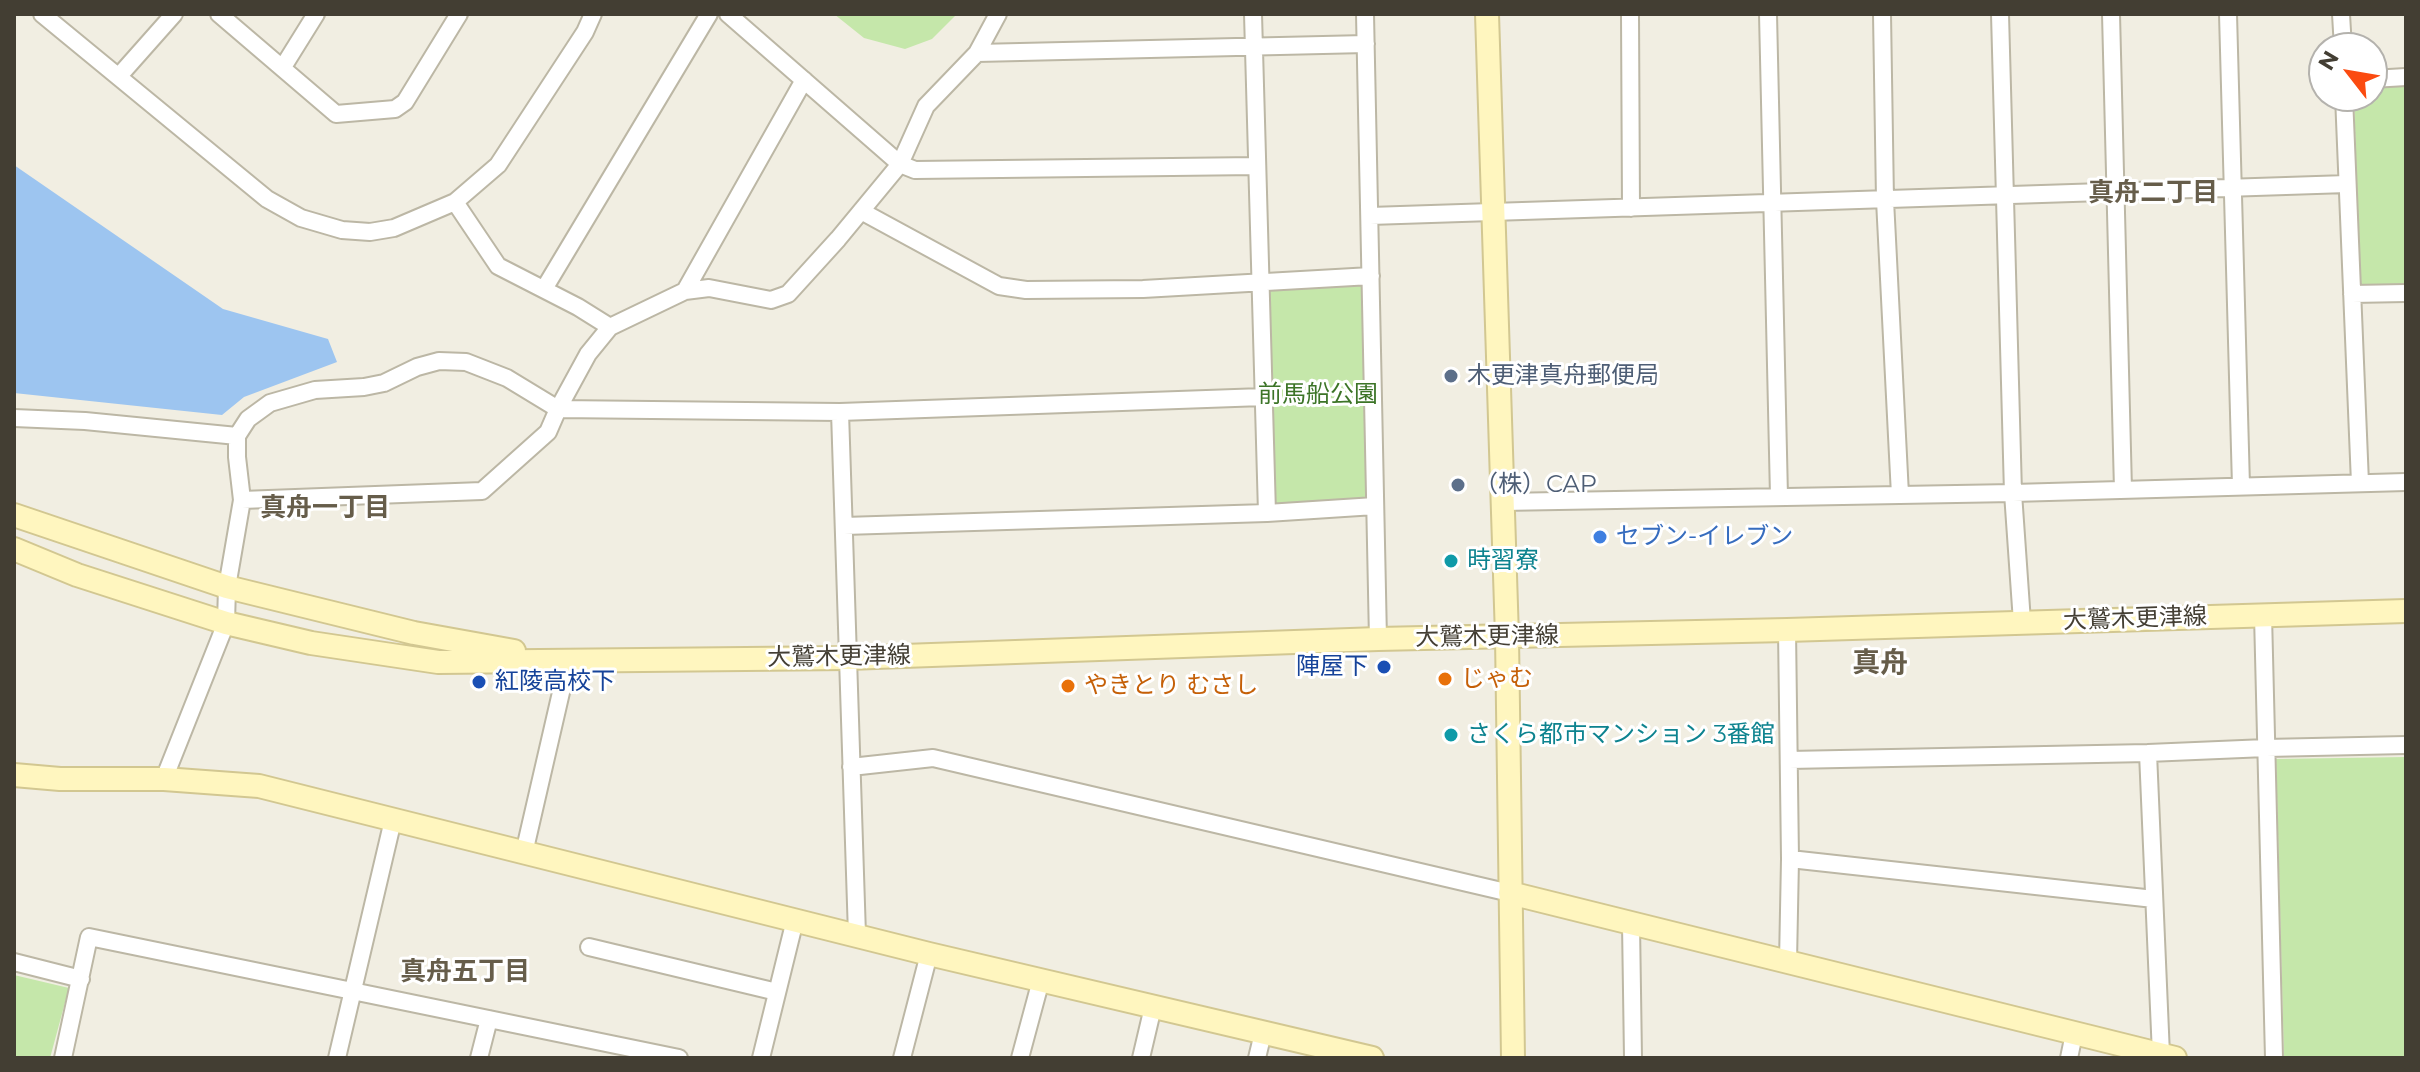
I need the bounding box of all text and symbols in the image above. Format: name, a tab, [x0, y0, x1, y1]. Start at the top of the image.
north arrow	[2308, 32, 2388, 112]
text: N	[2313, 46, 2345, 75]
district label: 真舟二丁目	[2088, 177, 2218, 209]
place label: 木更津真舟郵便局	[1467, 362, 1659, 390]
marker: 木更津真舟郵便局	[1442, 367, 1460, 385]
park label: 前馬船公園	[1258, 381, 1378, 409]
place label: （株）CAP	[1474, 471, 1597, 499]
marker: （株）CAP	[1449, 476, 1467, 494]
district label: 真舟一丁目	[260, 492, 390, 524]
place label: セブン-イレブン	[1616, 523, 1793, 551]
marker: セブン-イレブン	[1591, 528, 1609, 546]
place label: 時習寮	[1467, 547, 1539, 575]
marker: 時習寮	[1442, 552, 1460, 570]
street label: 大鷲木更津線	[2063, 602, 2207, 636]
street label: 大鷲木更津線	[1415, 621, 1559, 653]
street label: 大鷲木更津線	[767, 641, 911, 673]
district label: 真舟	[1852, 647, 1908, 681]
place label: 陣屋下	[1296, 653, 1368, 681]
marker: 陣屋下	[1375, 658, 1393, 676]
place label: じゃむ	[1461, 665, 1533, 693]
place label: 紅陵高校下	[495, 668, 615, 696]
marker: じゃむ	[1436, 670, 1454, 688]
place label: やきとり むさし	[1084, 672, 1258, 700]
marker: 紅陵高校下	[470, 673, 488, 691]
marker: やきとり むさし	[1059, 677, 1077, 695]
place label: さくら都市マンション 3番館	[1467, 721, 1775, 749]
marker: さくら都市マンション 3番館	[1442, 726, 1460, 744]
district label: 真舟五丁目	[400, 956, 530, 988]

